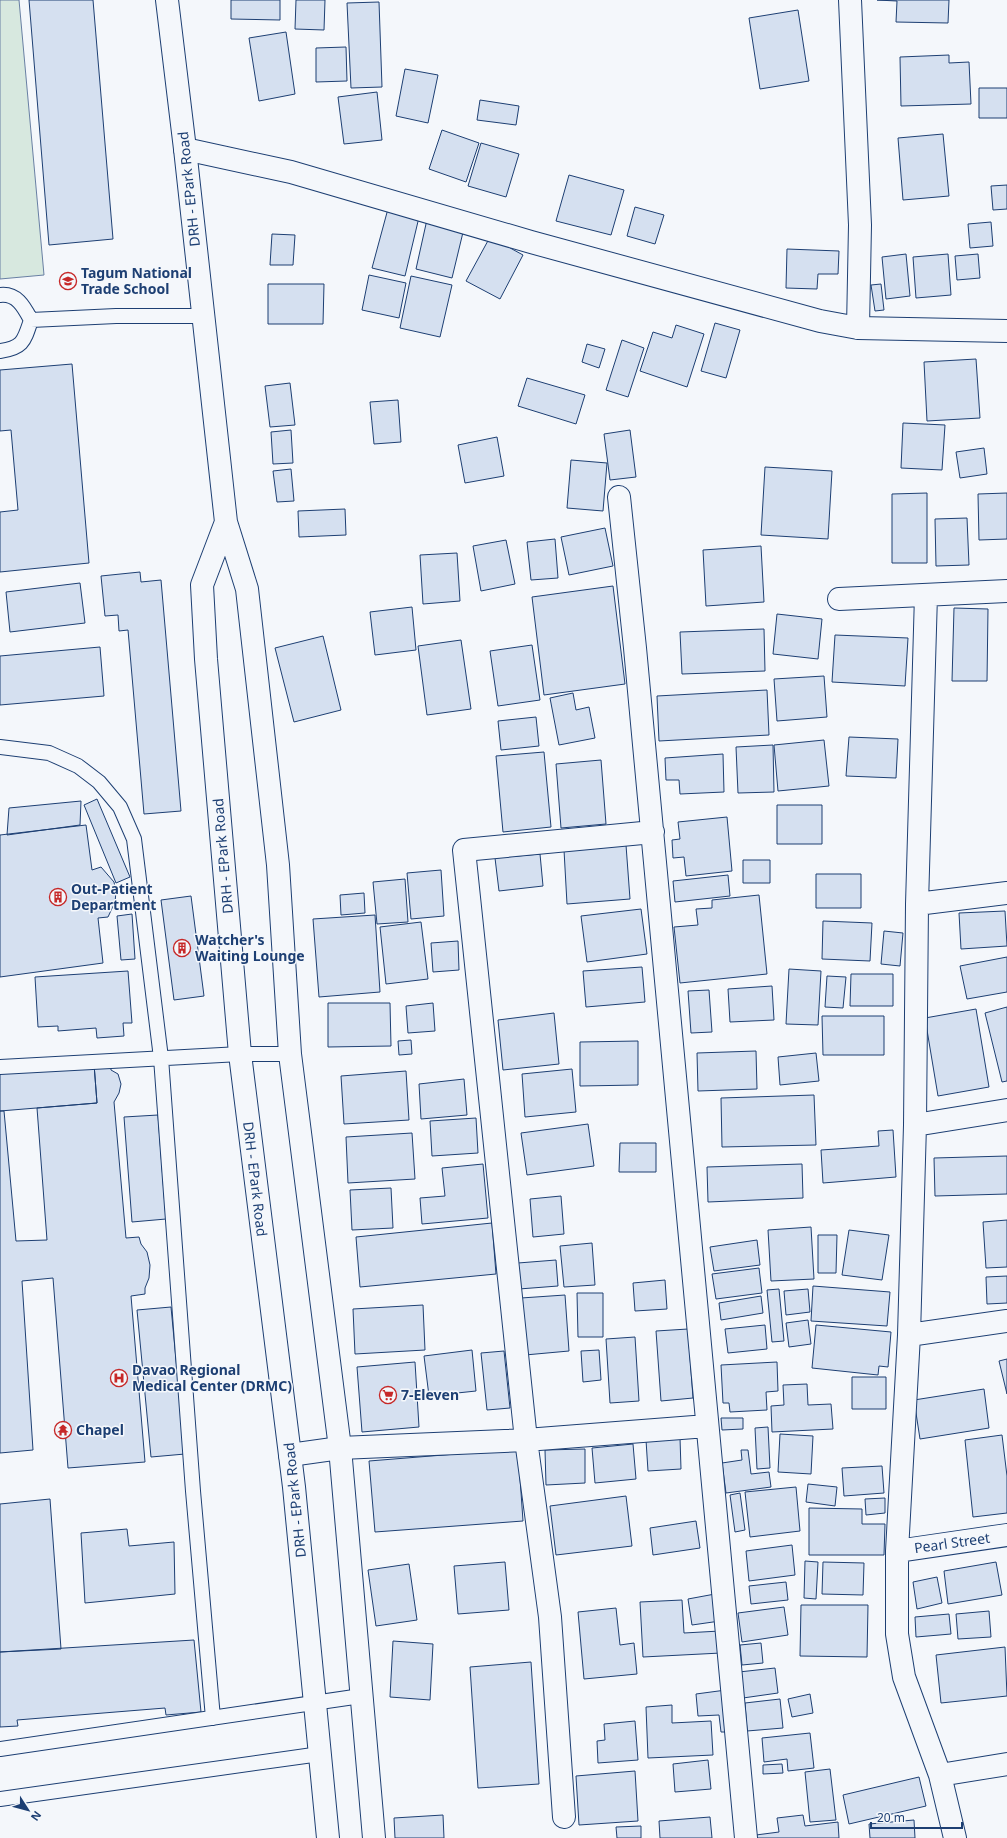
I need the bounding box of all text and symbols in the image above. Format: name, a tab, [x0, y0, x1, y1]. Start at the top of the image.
street label: DRH - EPark Road	[173, 131, 204, 248]
place label: Tagum National Trade School	[81, 263, 192, 298]
school or university icon: Tagum National Trade School	[58, 271, 78, 291]
street label: DRH - EPark Road	[208, 798, 237, 915]
place label: Out-Patient Department	[71, 879, 156, 914]
building icon: Out-Patient Department	[48, 887, 68, 907]
place label: Watcher's Waiting Lounge	[195, 930, 305, 965]
building icon: Watcher's Waiting Lounge	[172, 938, 192, 958]
street label: DRH - EPark Road	[239, 1120, 272, 1238]
place label: Davao Regional Medical Center (DRMC)	[132, 1360, 292, 1395]
hospital icon: Davao Regional Medical Center (DRMC)	[109, 1368, 129, 1388]
supermarket icon: 7-Eleven	[378, 1385, 398, 1405]
place label: 7-Eleven	[401, 1385, 459, 1404]
temple icon: Chapel	[53, 1420, 73, 1440]
place label: Chapel	[76, 1420, 124, 1439]
street label: DRH - EPark Road	[279, 1442, 310, 1559]
street label: Pearl Street	[913, 1528, 991, 1557]
north arrow	[8, 1790, 48, 1830]
scale bar	[871, 1804, 962, 1830]
text: N	[28, 1808, 45, 1824]
text: 20 m	[877, 1809, 905, 1826]

